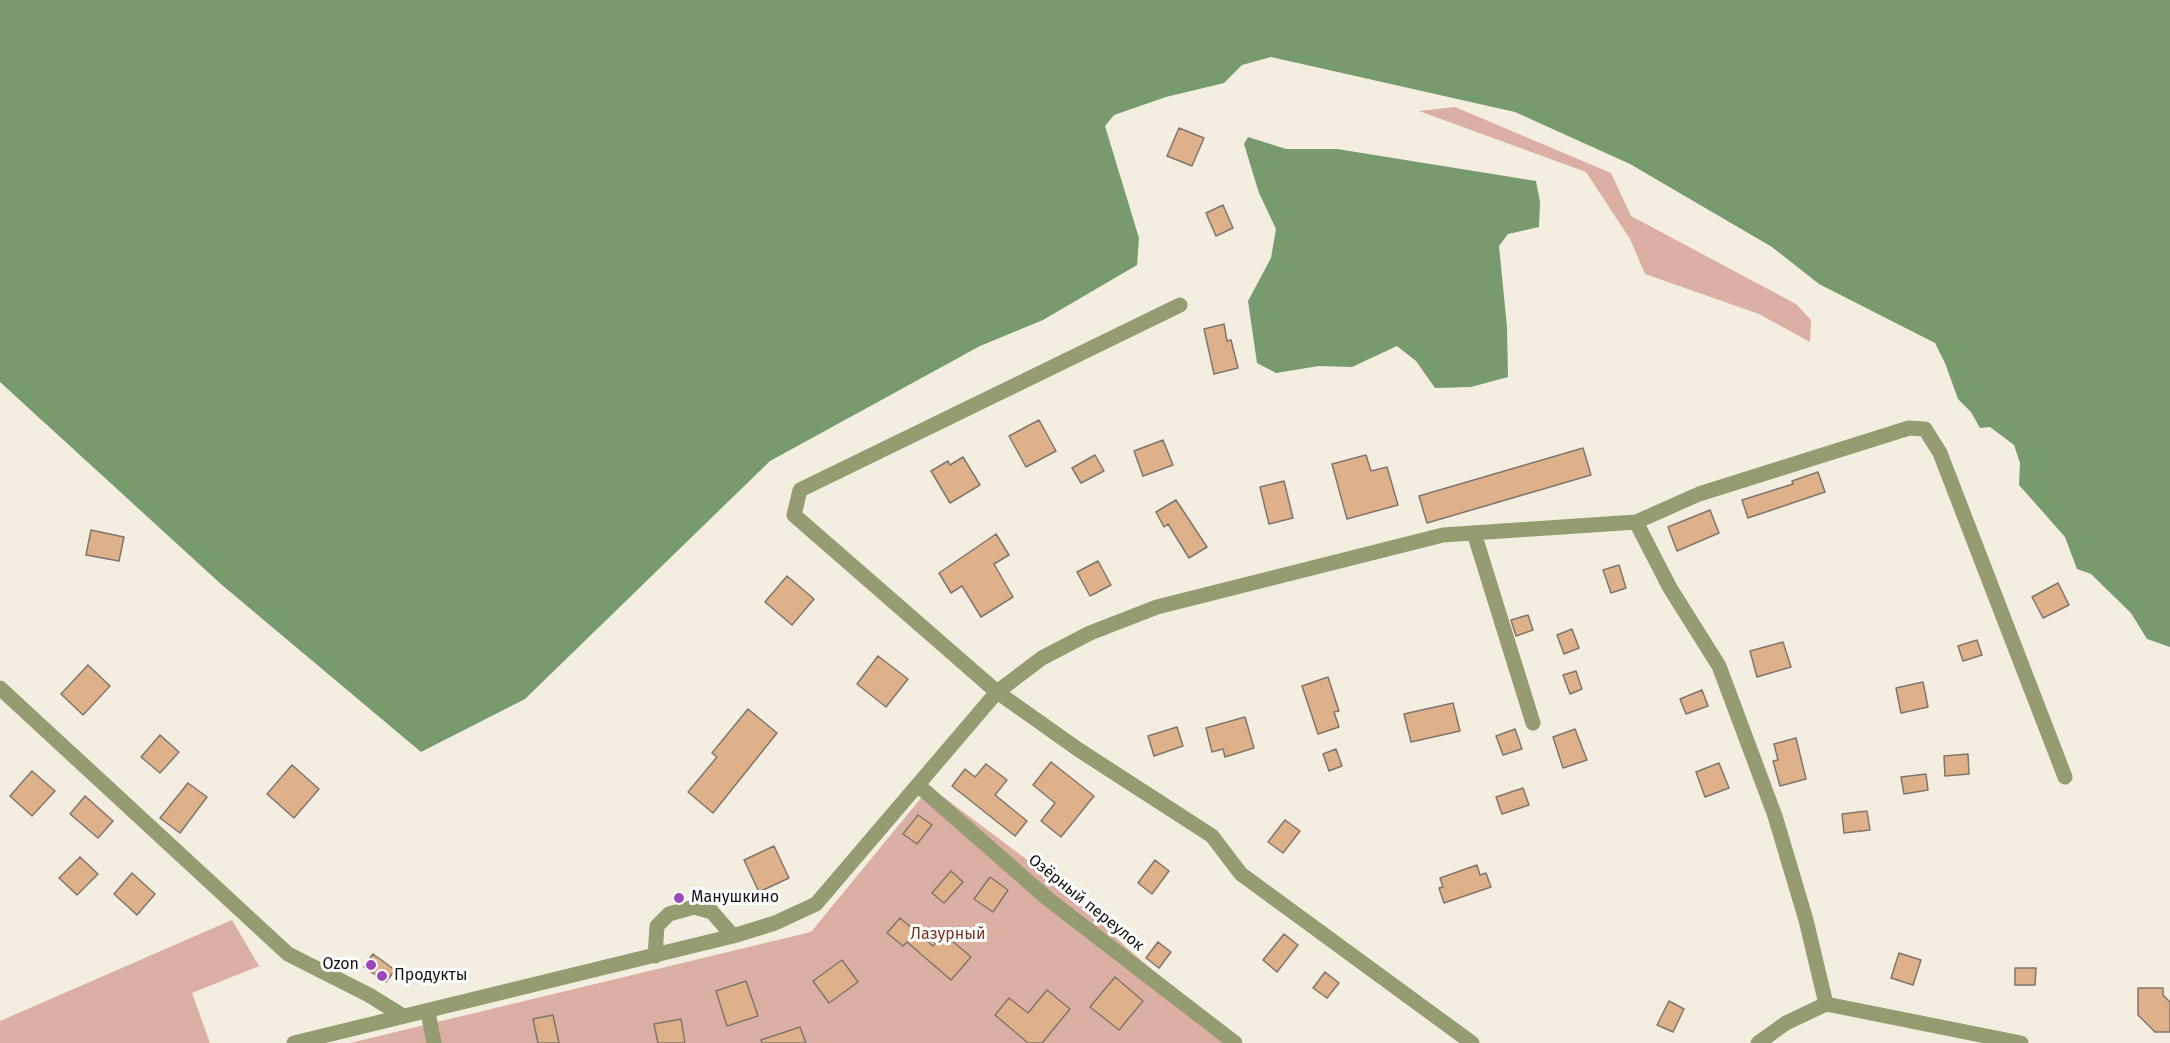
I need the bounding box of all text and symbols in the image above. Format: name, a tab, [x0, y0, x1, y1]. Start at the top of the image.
street label: Озёрный переулок	[1024, 851, 1148, 955]
place label: Манушкино	[691, 888, 779, 908]
marker: Манушкино	[672, 891, 686, 905]
park label: Лазурный	[910, 925, 986, 945]
place label: Ozon	[322, 955, 359, 975]
marker: Ozon	[364, 958, 378, 972]
place label: Продукты	[394, 966, 468, 986]
marker: Продукты	[375, 969, 389, 983]

